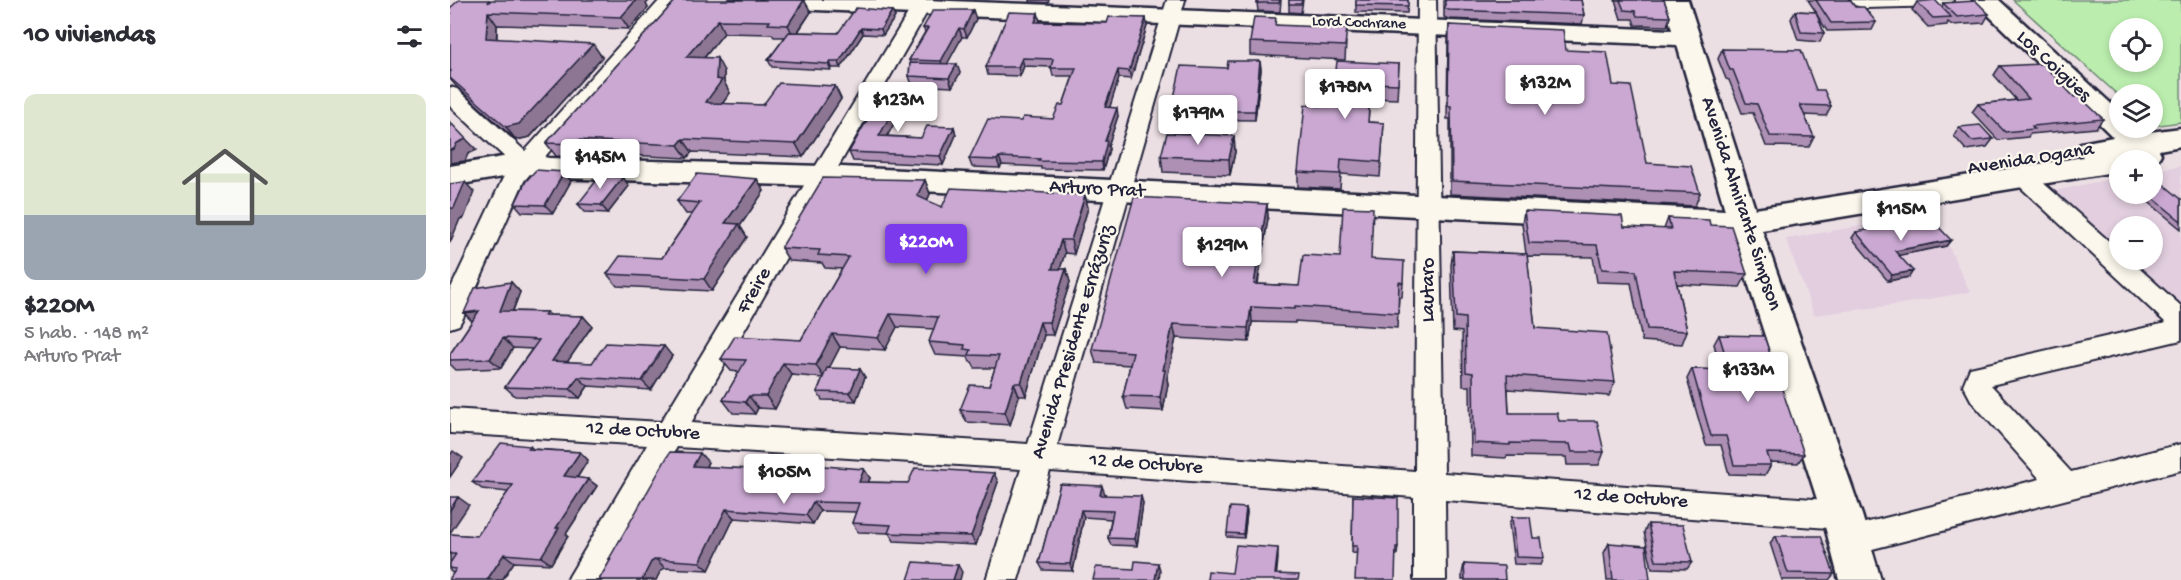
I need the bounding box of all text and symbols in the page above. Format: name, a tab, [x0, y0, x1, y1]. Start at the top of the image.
street label: Lord Cochrane	[1311, 13, 1407, 35]
map controls	[2109, 18, 2163, 270]
button: locate	[2109, 18, 2163, 72]
icon: filters	[393, 20, 426, 53]
text: 10 viviendas	[24, 21, 155, 52]
street label: Los Coigües	[2011, 27, 2096, 108]
pin: $132M	[1503, 65, 1587, 116]
pin: $178M	[1303, 69, 1387, 120]
text: $132M	[1519, 73, 1571, 96]
text: $178M	[1319, 77, 1371, 100]
pin: $123M	[856, 82, 940, 133]
button: layers	[2109, 84, 2163, 138]
text: $123M	[872, 90, 924, 113]
street label: Avenida Almirante Simpson	[1695, 94, 1786, 314]
pin: $179M	[1156, 95, 1240, 146]
text: $179M	[1172, 103, 1224, 126]
icon: home	[171, 133, 279, 241]
pin: $145M	[558, 139, 642, 190]
street label: Avenida Ogana	[1966, 139, 2097, 181]
text: $145M	[575, 147, 625, 170]
button: +	[2109, 150, 2163, 204]
street label: Arturo Prat	[1048, 176, 1147, 204]
pin: $115M	[1859, 191, 1943, 242]
text: $115M	[1876, 199, 1926, 222]
button: −	[2109, 216, 2163, 270]
street label: Avenida Presidente Errázuriz	[1027, 221, 1121, 462]
pin: $220M	[884, 224, 968, 275]
pin: $129M	[1180, 227, 1264, 278]
text: $220M	[899, 232, 953, 255]
text: $129M	[1197, 235, 1247, 258]
street label: Lautaro	[1418, 258, 1441, 322]
street label: Freire	[732, 263, 778, 319]
text: $220M	[24, 292, 94, 323]
text: 5 hab. · 148 m²	[24, 323, 149, 346]
text: Arturo Prat	[24, 346, 120, 369]
pin: $133M	[1706, 352, 1790, 403]
text: $133M	[1722, 360, 1774, 383]
street label: 12 de Octubre	[585, 417, 701, 446]
street label: 12 de Octubre	[1087, 449, 1204, 480]
pin: $105M	[742, 454, 826, 505]
text: $105M	[758, 462, 810, 485]
street label: 12 de Octubre	[1572, 483, 1689, 514]

